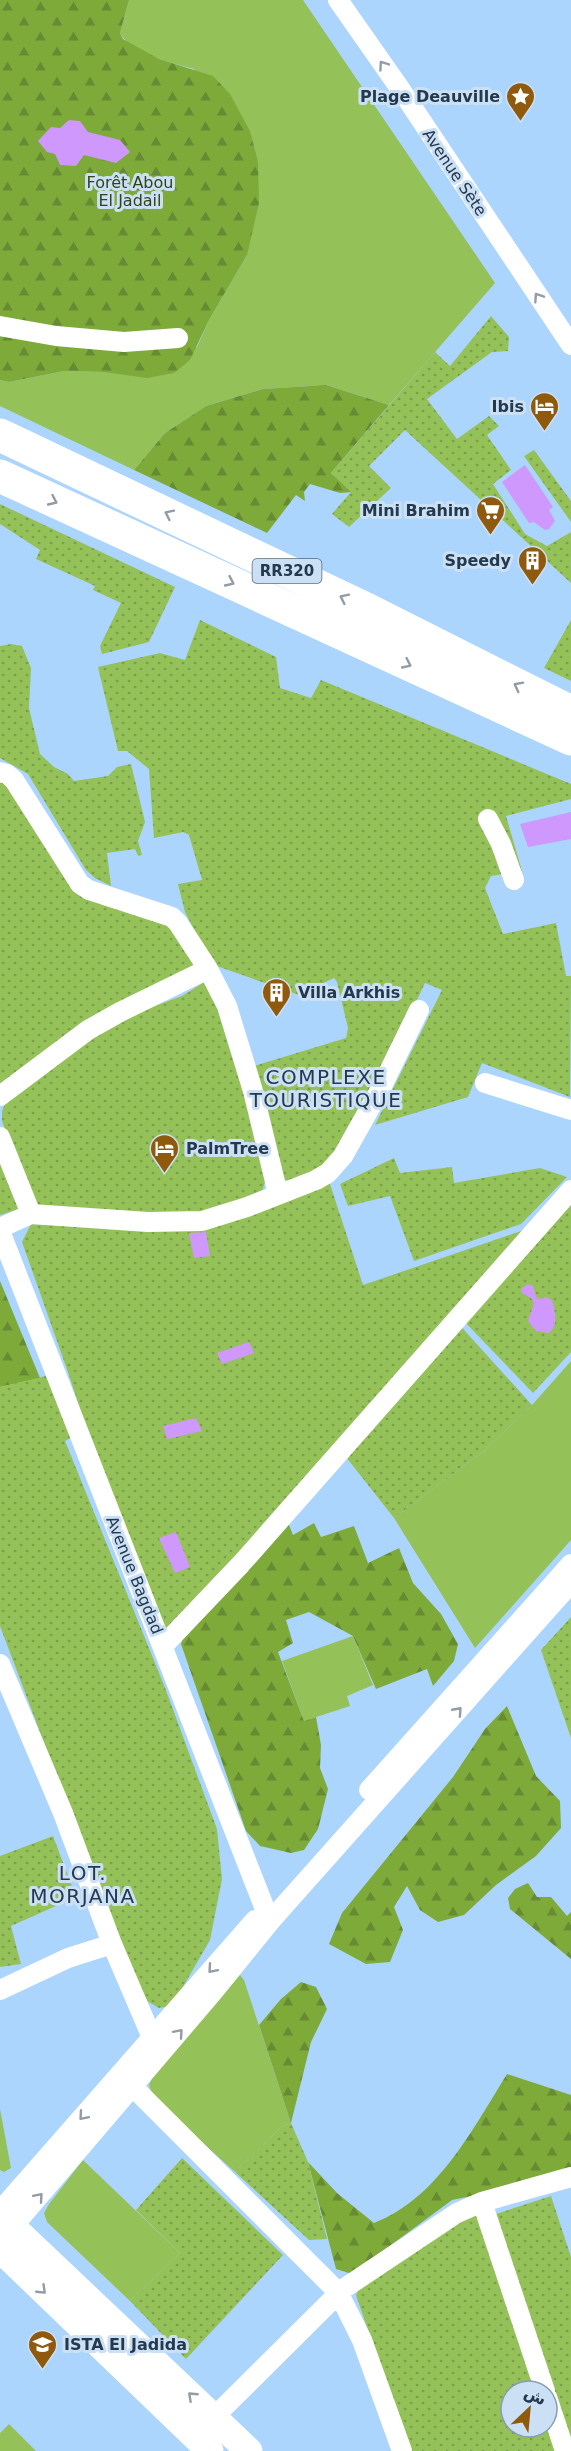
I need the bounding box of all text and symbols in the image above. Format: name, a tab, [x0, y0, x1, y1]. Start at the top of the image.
one-way arrow	[379, 61, 390, 72]
place icon: Plage Deauville	[505, 80, 537, 122]
place label: Plage Deauville	[360, 87, 500, 106]
street label: Avenue Sète	[419, 125, 491, 219]
park label: Forêt Abou El Jadail	[87, 173, 173, 210]
one-way arrow	[534, 293, 545, 304]
hotel icon: Ibis	[529, 390, 561, 432]
place label: Ibis	[492, 397, 524, 416]
one-way arrow	[47, 493, 58, 505]
supermarket icon: Mini Brahim	[475, 494, 507, 536]
place label: Mini Brahim	[362, 501, 470, 520]
one-way arrow	[164, 509, 175, 521]
building icon: Speedy	[516, 544, 548, 586]
place label: Speedy	[444, 551, 512, 570]
road number: RR320	[252, 559, 322, 583]
one-way arrow	[224, 575, 235, 587]
one-way arrow	[340, 594, 351, 606]
one-way arrow	[401, 656, 412, 668]
one-way arrow	[514, 682, 525, 694]
building icon: Villa Arkhis	[261, 976, 293, 1018]
place label: Villa Arkhis	[298, 983, 400, 1002]
district label: COMPLEXE TOURISTIQUE	[249, 1065, 402, 1112]
hotel icon: PalmTree	[149, 1132, 181, 1174]
place label: PalmTree	[186, 1139, 269, 1158]
street label: Avenue Bagdad	[102, 1513, 167, 1637]
one-way arrow	[451, 1707, 462, 1717]
district label: LOT. MORJANA	[30, 1861, 136, 1908]
one-way arrow	[208, 1962, 219, 1973]
one-way arrow	[171, 2028, 182, 2039]
one-way arrow	[79, 2109, 90, 2120]
one-way arrow	[32, 2193, 43, 2204]
one-way arrow	[35, 2282, 46, 2293]
school or university icon: ISTA El Jadida	[27, 2328, 59, 2370]
place label: ISTA El Jadida	[64, 2335, 187, 2354]
north arrow	[499, 2379, 559, 2439]
text: ش	[521, 2383, 549, 2409]
one-way arrow	[188, 2392, 199, 2403]

